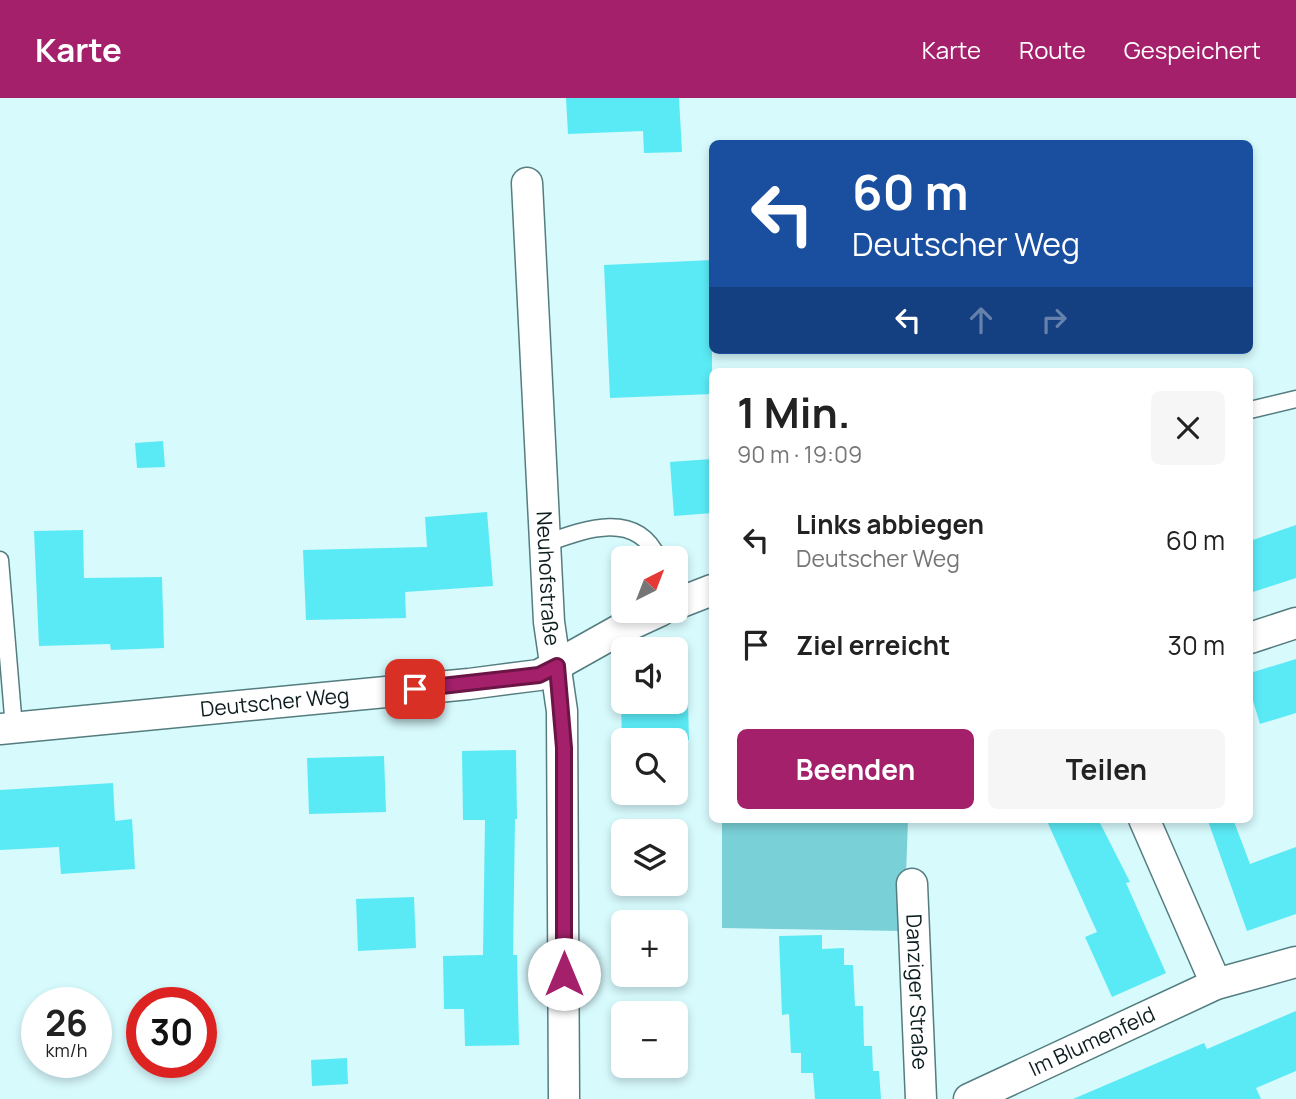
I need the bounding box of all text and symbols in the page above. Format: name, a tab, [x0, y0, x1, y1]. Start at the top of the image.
text: Karte	[35, 27, 122, 72]
text: Karte	[922, 33, 981, 66]
text: Route	[1019, 33, 1086, 66]
text: Gespeichert	[1124, 33, 1261, 66]
text: 60 m	[852, 158, 969, 225]
icon: left	[737, 168, 828, 259]
text: Deutscher Weg	[852, 222, 1080, 266]
icon: left	[889, 301, 927, 339]
icon: ahead	[962, 301, 1000, 339]
icon: right	[1035, 301, 1073, 339]
text: 1 Min.	[737, 383, 851, 441]
button: close	[1151, 391, 1225, 465]
text: 90 m · 19:09	[737, 438, 862, 470]
text: Links abbiegen	[796, 506, 984, 542]
street label: Neuhofstraße	[530, 511, 567, 647]
icon: left	[737, 521, 775, 559]
text: 60 m	[1166, 522, 1225, 558]
text: Deutscher Weg	[796, 542, 960, 574]
north arrow	[611, 546, 688, 623]
map controls	[611, 546, 688, 1078]
icon: arrive	[737, 626, 775, 664]
text: Ziel erreicht	[796, 627, 950, 663]
text: 30 m	[1168, 627, 1225, 663]
button: sound	[611, 637, 688, 714]
pin	[385, 659, 445, 719]
icon: arrive	[396, 670, 434, 708]
street label: Deutscher Weg	[199, 681, 350, 723]
button: search	[611, 728, 688, 805]
button: Beenden	[737, 729, 974, 809]
button: Teilen	[988, 729, 1225, 809]
button: layers	[611, 819, 688, 896]
button: +	[611, 910, 688, 987]
street label: Danziger Straße	[900, 913, 935, 1070]
position arrow	[527, 937, 601, 1011]
speed limit sign: 30	[126, 987, 217, 1078]
text: 26	[45, 999, 88, 1047]
street label: Im Blumenfeld	[1024, 999, 1159, 1082]
button: −	[611, 1001, 688, 1078]
text: km/h	[46, 1038, 87, 1062]

